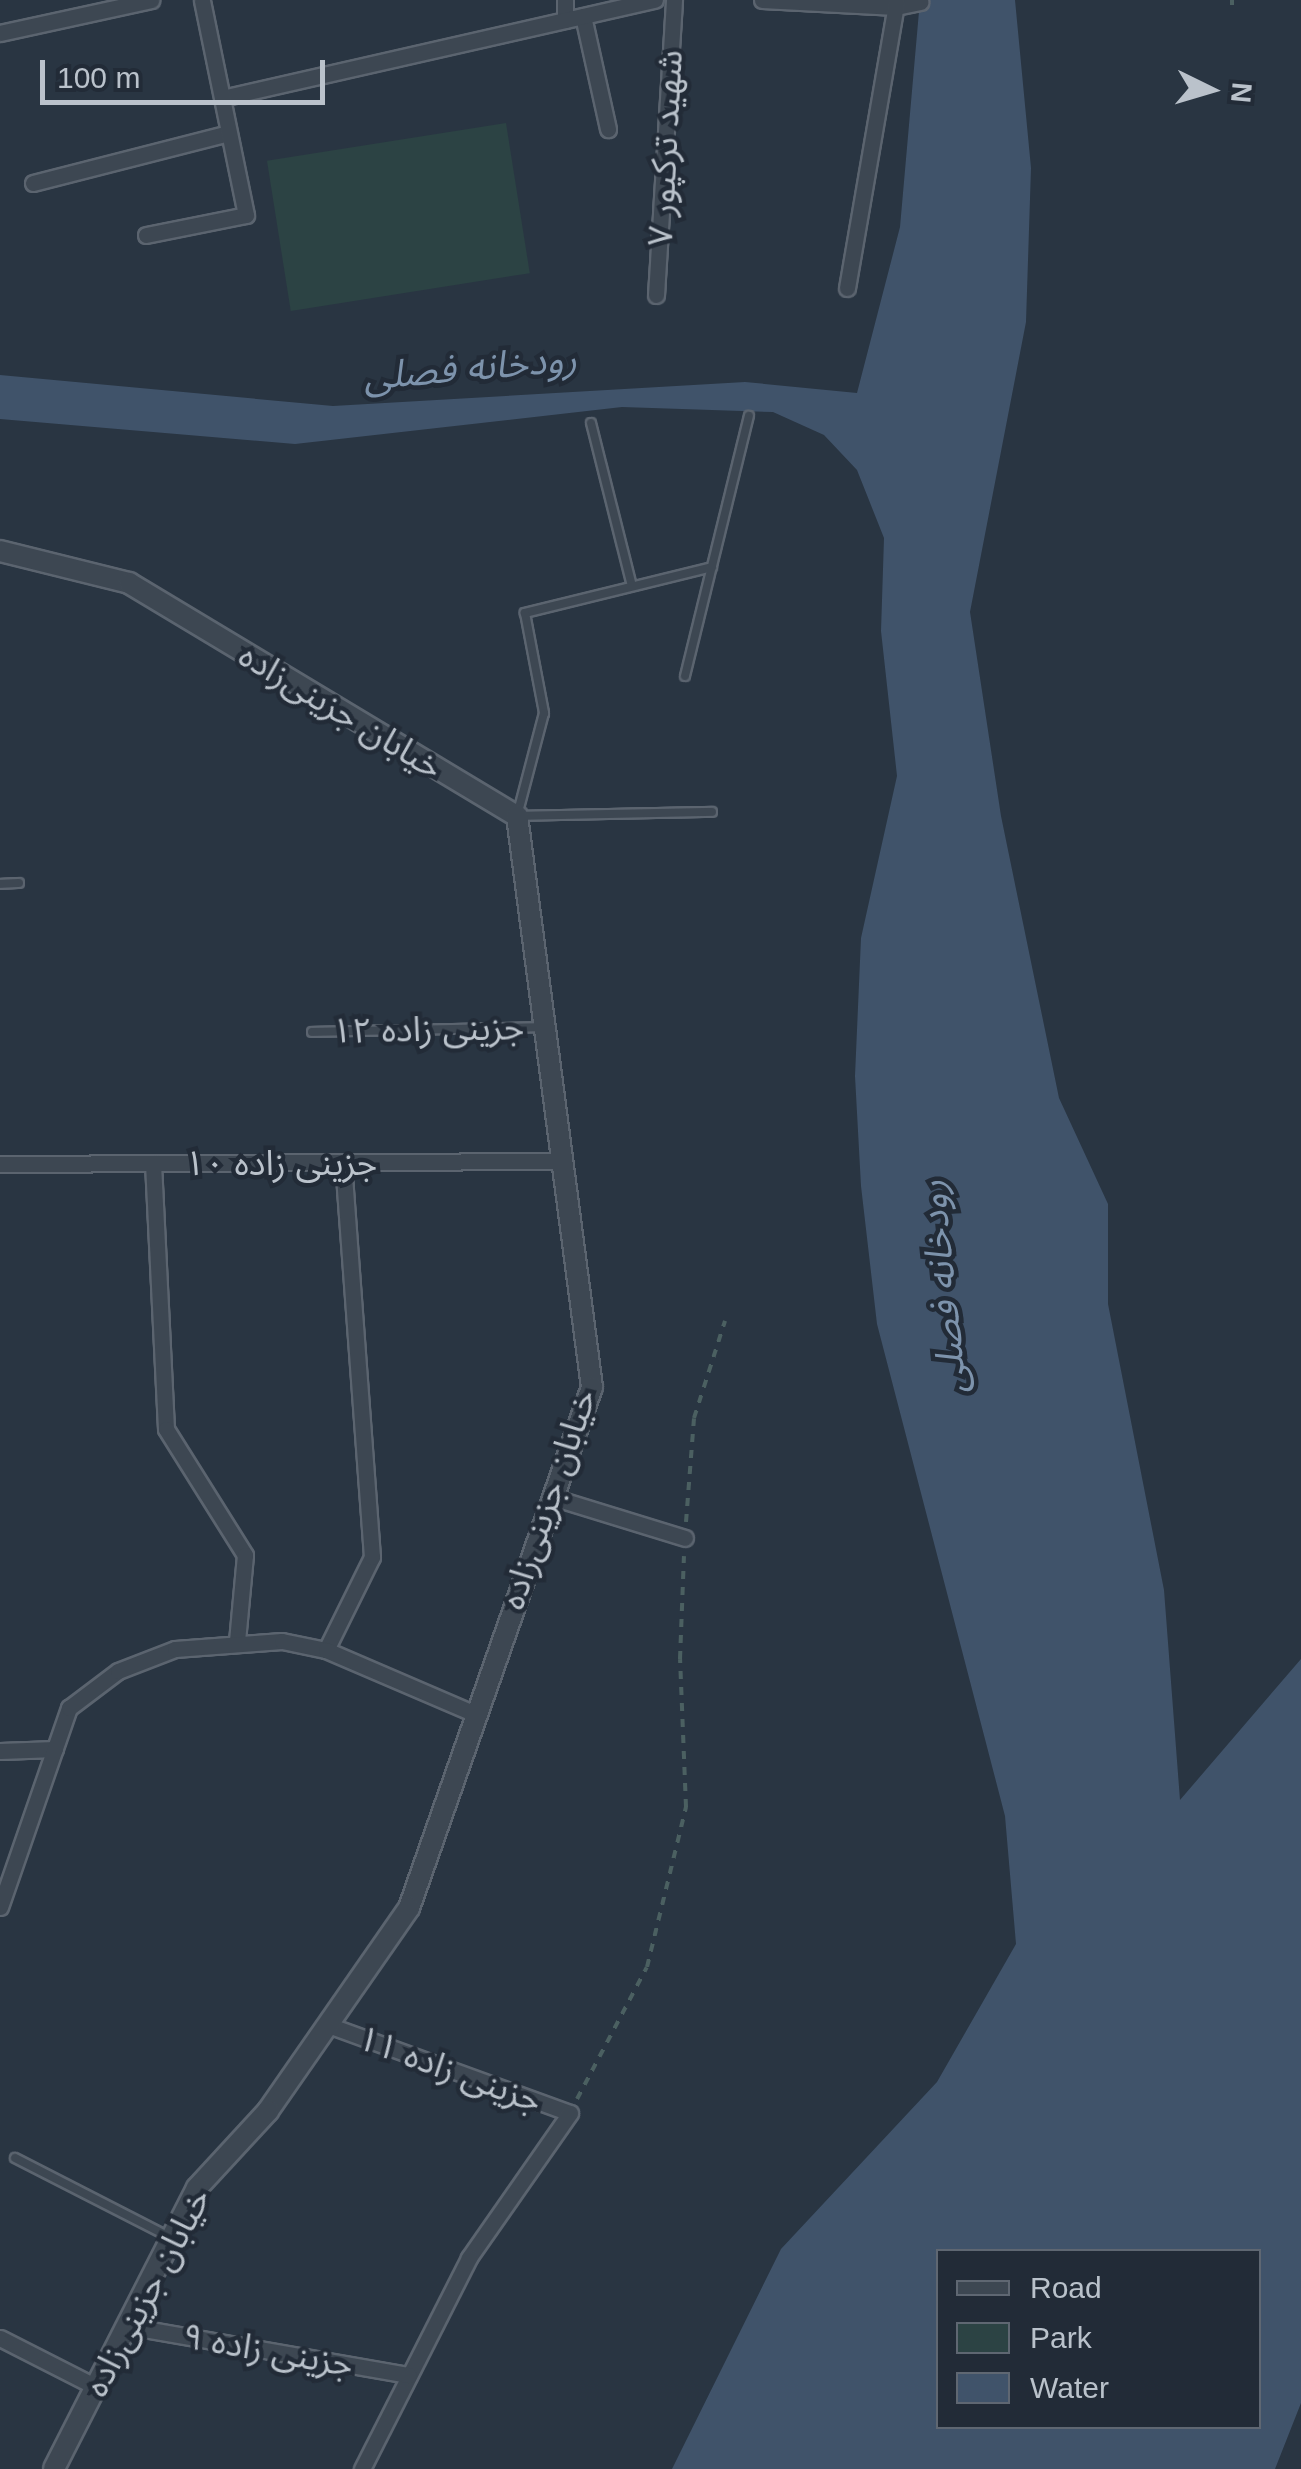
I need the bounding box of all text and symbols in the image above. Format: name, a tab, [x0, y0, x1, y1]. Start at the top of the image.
scale bar	[45, 40, 330, 102]
north arrow	[1161, 40, 1261, 140]
street label: شهید ترکپور ۷	[639, 49, 691, 247]
text: 100 m	[57, 61, 140, 94]
text: N	[1225, 81, 1258, 104]
water label: رودخانه فصلی	[361, 336, 579, 400]
street label: خیابان جزینی‌زاده	[232, 634, 450, 788]
street label: جزینی زاده ۱۲	[331, 1006, 525, 1052]
street label: جزینی زاده ۱۰	[185, 1142, 377, 1184]
water label: رودخانه فصلی	[909, 1178, 977, 1396]
street label: خیابان جزینی‌زاده	[491, 1383, 605, 1615]
street label: جزینی زاده ۱۱	[352, 2016, 548, 2122]
street label: خیابان جزینی‌زاده	[74, 2181, 220, 2403]
legend	[936, 2249, 1261, 2429]
text: Road	[1030, 2271, 1102, 2304]
street label: جزینی زاده ۹	[180, 2314, 356, 2386]
text: Park	[1030, 2321, 1092, 2354]
text: Water	[1030, 2371, 1109, 2404]

